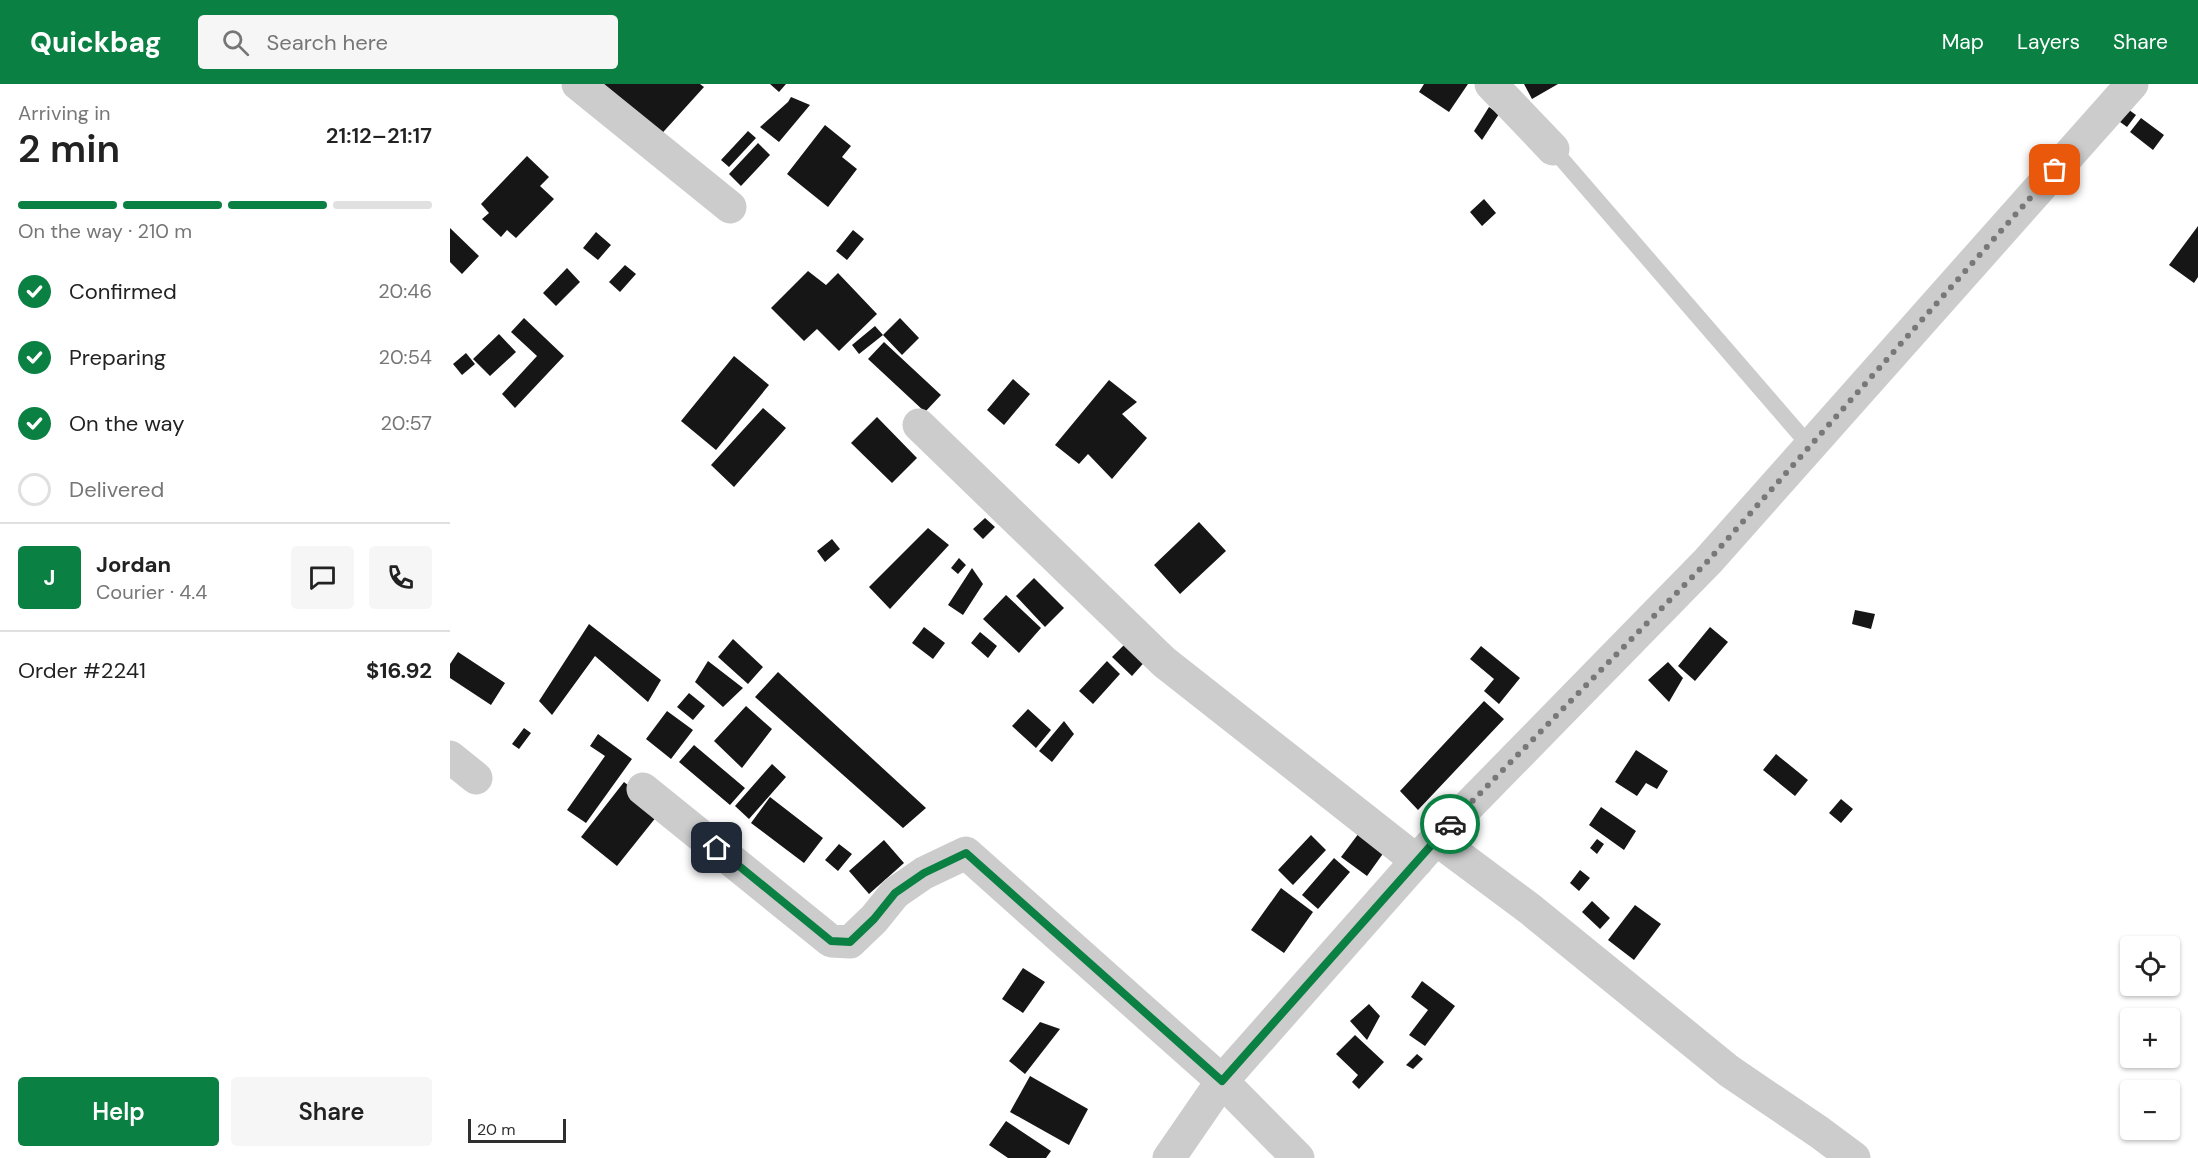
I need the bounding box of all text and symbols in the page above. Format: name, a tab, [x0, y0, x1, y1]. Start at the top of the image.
search box	[198, 15, 618, 69]
text: Quickbag	[30, 24, 162, 61]
icon: search	[219, 26, 252, 59]
text: Search here	[267, 28, 388, 57]
text: Map	[1942, 28, 1984, 56]
text: Layers	[2017, 28, 2080, 56]
text: Share	[2113, 28, 2168, 56]
text: Arriving in	[18, 100, 110, 126]
text: 21:12–21:17	[326, 121, 432, 150]
text: 2 min	[18, 123, 120, 174]
pin	[2029, 144, 2080, 195]
icon: bag	[2038, 153, 2071, 186]
text: On the way · 210 m	[18, 218, 192, 244]
icon: check	[18, 275, 51, 308]
text: Confirmed	[69, 277, 177, 306]
text: 20:46	[378, 278, 432, 304]
icon: check	[18, 341, 51, 374]
text: Preparing	[69, 343, 166, 372]
text: 20:54	[379, 344, 432, 370]
icon: check	[18, 407, 51, 440]
text: On the way	[69, 409, 184, 438]
text: 20:57	[380, 410, 432, 436]
text: Delivered	[69, 475, 164, 504]
button: chat	[291, 546, 354, 609]
button: phone	[369, 546, 432, 609]
text: Jordan	[96, 550, 171, 579]
text: J	[44, 563, 55, 592]
text: Courier · 4.4	[96, 579, 207, 605]
text: Order #2241	[18, 656, 146, 685]
text: $16.92	[366, 656, 432, 685]
courier	[1420, 794, 1480, 854]
icon: car	[1434, 808, 1467, 841]
pin	[691, 822, 742, 873]
icon: home	[700, 831, 733, 864]
map controls	[2120, 936, 2180, 1140]
button: locate	[2120, 936, 2180, 996]
button: +	[2120, 1008, 2180, 1068]
button: Help	[18, 1077, 219, 1146]
button: Share	[231, 1077, 432, 1146]
button: −	[2120, 1080, 2180, 1140]
scale bar	[468, 1116, 566, 1144]
text: 20 m	[477, 1119, 516, 1140]

